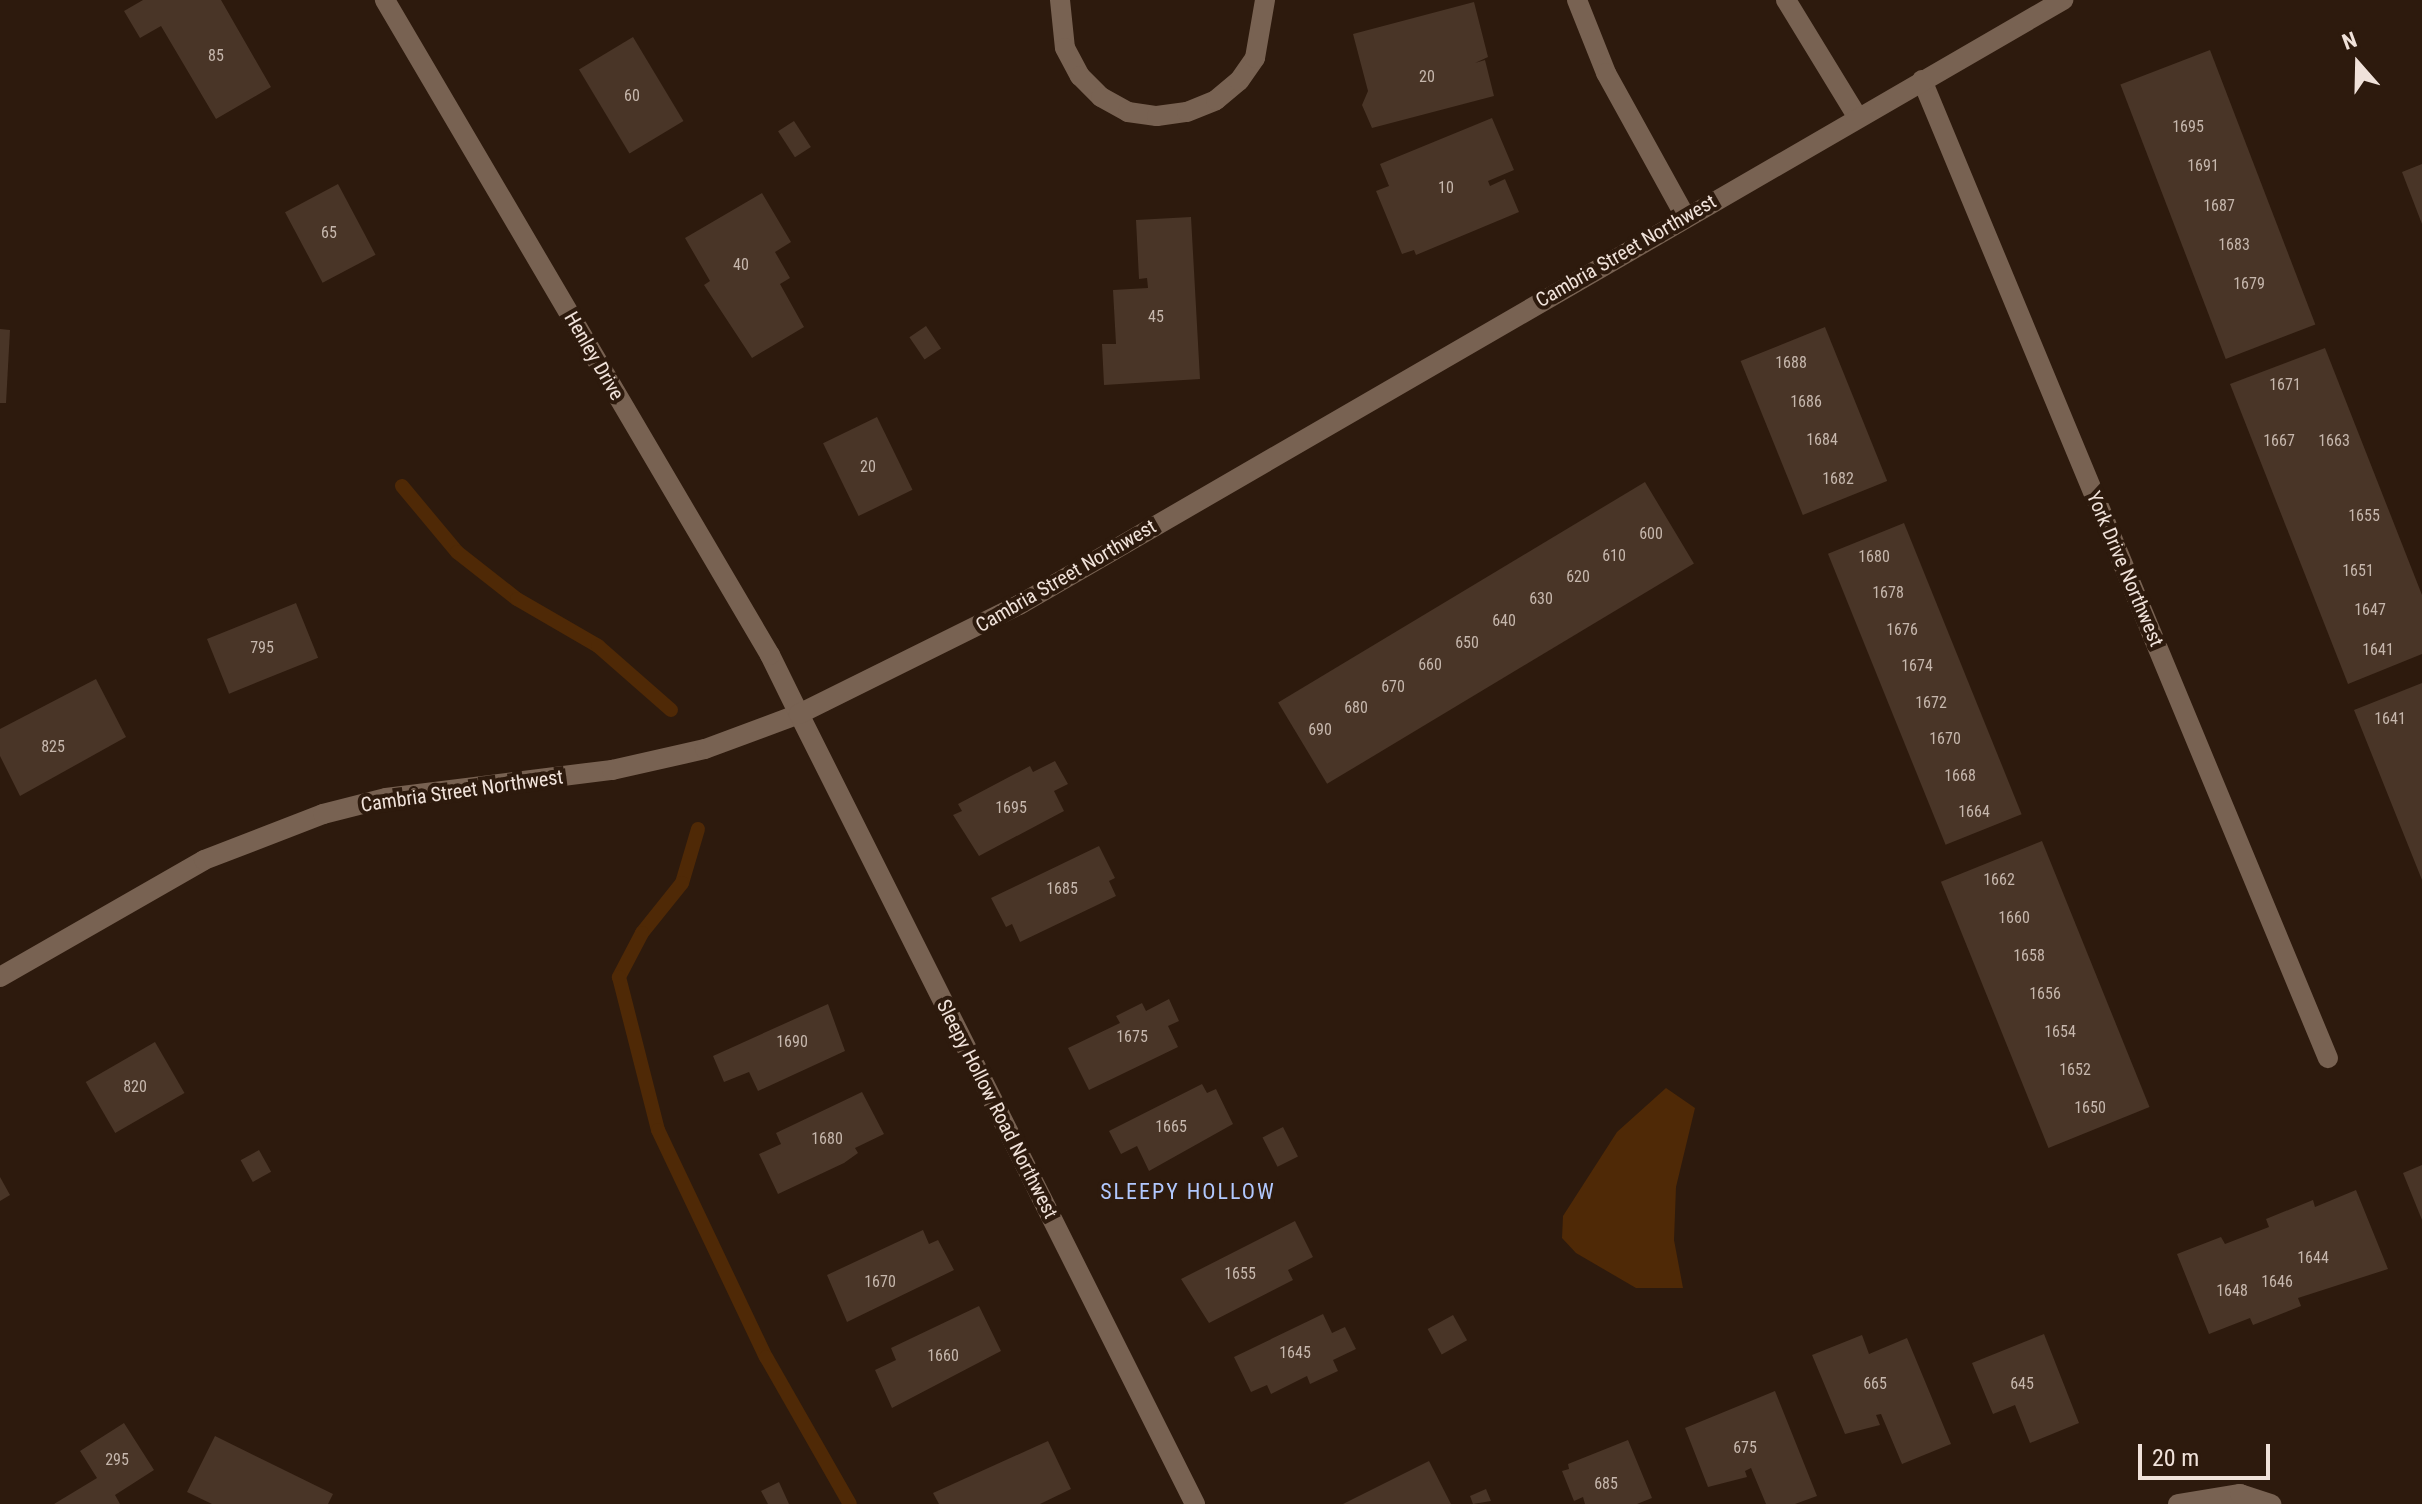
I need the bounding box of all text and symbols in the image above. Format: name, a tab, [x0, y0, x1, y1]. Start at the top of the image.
north arrow	[2318, 24, 2398, 104]
text: N	[2339, 27, 2360, 55]
house number: 85	[208, 46, 224, 66]
house number: 20	[1419, 67, 1435, 87]
house number: 60	[624, 86, 640, 106]
house number: 1695	[2172, 117, 2204, 137]
house number: 1691	[2187, 156, 2219, 176]
house number: 10	[1438, 178, 1454, 198]
street label: Cambria Street Northwest	[1532, 190, 1720, 312]
house number: 1687	[2203, 196, 2235, 216]
house number: 65	[321, 223, 337, 243]
house number: 1683	[2218, 235, 2250, 255]
house number: 40	[733, 255, 749, 275]
house number: 1679	[2233, 274, 2265, 294]
house number: 45	[1148, 307, 1164, 327]
street label: Henley Drive	[559, 308, 629, 404]
house number: 1688	[1775, 353, 1807, 373]
house number: 1671	[2269, 375, 2301, 395]
house number: 1686	[1790, 392, 1822, 412]
house number: 1684	[1806, 430, 1838, 450]
house number: 1667	[2263, 431, 2295, 451]
house number: 1663	[2318, 431, 2350, 451]
house number: 20	[860, 457, 876, 477]
house number: 1682	[1822, 469, 1854, 489]
street label: York Drive Northwest	[2082, 488, 2168, 650]
house number: 1655	[2348, 506, 2380, 526]
street label: Cambria Street Northwest	[972, 515, 1160, 637]
house number: 600	[1639, 524, 1663, 544]
house number: 610	[1602, 546, 1626, 566]
house number: 1680	[1858, 547, 1890, 567]
house number: 1651	[2342, 561, 2374, 581]
house number: 620	[1566, 567, 1590, 587]
house number: 1678	[1872, 583, 1904, 603]
house number: 630	[1529, 589, 1553, 609]
house number: 1647	[2354, 600, 2386, 620]
house number: 640	[1492, 611, 1516, 631]
house number: 1676	[1886, 620, 1918, 640]
house number: 650	[1455, 633, 1479, 653]
house number: 795	[250, 638, 274, 658]
house number: 1641	[2362, 640, 2394, 660]
house number: 660	[1418, 655, 1442, 675]
house number: 1674	[1901, 656, 1933, 676]
house number: 670	[1381, 677, 1405, 697]
house number: 1672	[1915, 693, 1947, 713]
house number: 680	[1344, 698, 1368, 718]
house number: 1641	[2374, 709, 2406, 729]
house number: 690	[1308, 720, 1332, 740]
house number: 1670	[1929, 729, 1961, 749]
house number: 825	[41, 737, 65, 757]
street label: Cambria Street Northwest	[359, 765, 565, 817]
house number: 1668	[1944, 766, 1976, 786]
house number: 1695	[995, 798, 1027, 818]
house number: 1664	[1958, 802, 1990, 822]
house number: 1662	[1983, 870, 2015, 890]
house number: 1685	[1046, 879, 1078, 899]
house number: 1660	[1998, 908, 2030, 928]
house number: 1658	[2013, 946, 2045, 966]
house number: 1656	[2029, 984, 2061, 1004]
street label: Sleepy Hollow Road Northwest	[931, 996, 1063, 1222]
house number: 1654	[2044, 1022, 2076, 1042]
house number: 1675	[1116, 1027, 1148, 1047]
house number: 1690	[776, 1032, 808, 1052]
house number: 1652	[2059, 1060, 2091, 1080]
house number: 820	[123, 1077, 147, 1097]
house number: 1650	[2074, 1098, 2106, 1118]
house number: 1665	[1155, 1117, 1187, 1137]
house number: 1680	[811, 1129, 843, 1149]
district label: SLEEPY HOLLOW	[1100, 1179, 1276, 1205]
house number: 1644	[2297, 1248, 2329, 1268]
house number: 1655	[1224, 1264, 1256, 1284]
house number: 1670	[864, 1272, 896, 1292]
house number: 1646	[2261, 1272, 2293, 1292]
house number: 1648	[2216, 1281, 2248, 1301]
house number: 1645	[1279, 1343, 1311, 1363]
house number: 1660	[927, 1346, 959, 1366]
house number: 665	[1863, 1374, 1887, 1394]
house number: 645	[2010, 1374, 2034, 1394]
scale bar	[2142, 1428, 2274, 1478]
house number: 675	[1733, 1438, 1757, 1458]
text: 20 m	[2152, 1444, 2199, 1472]
house number: 295	[105, 1450, 129, 1470]
house number: 685	[1594, 1474, 1618, 1494]

